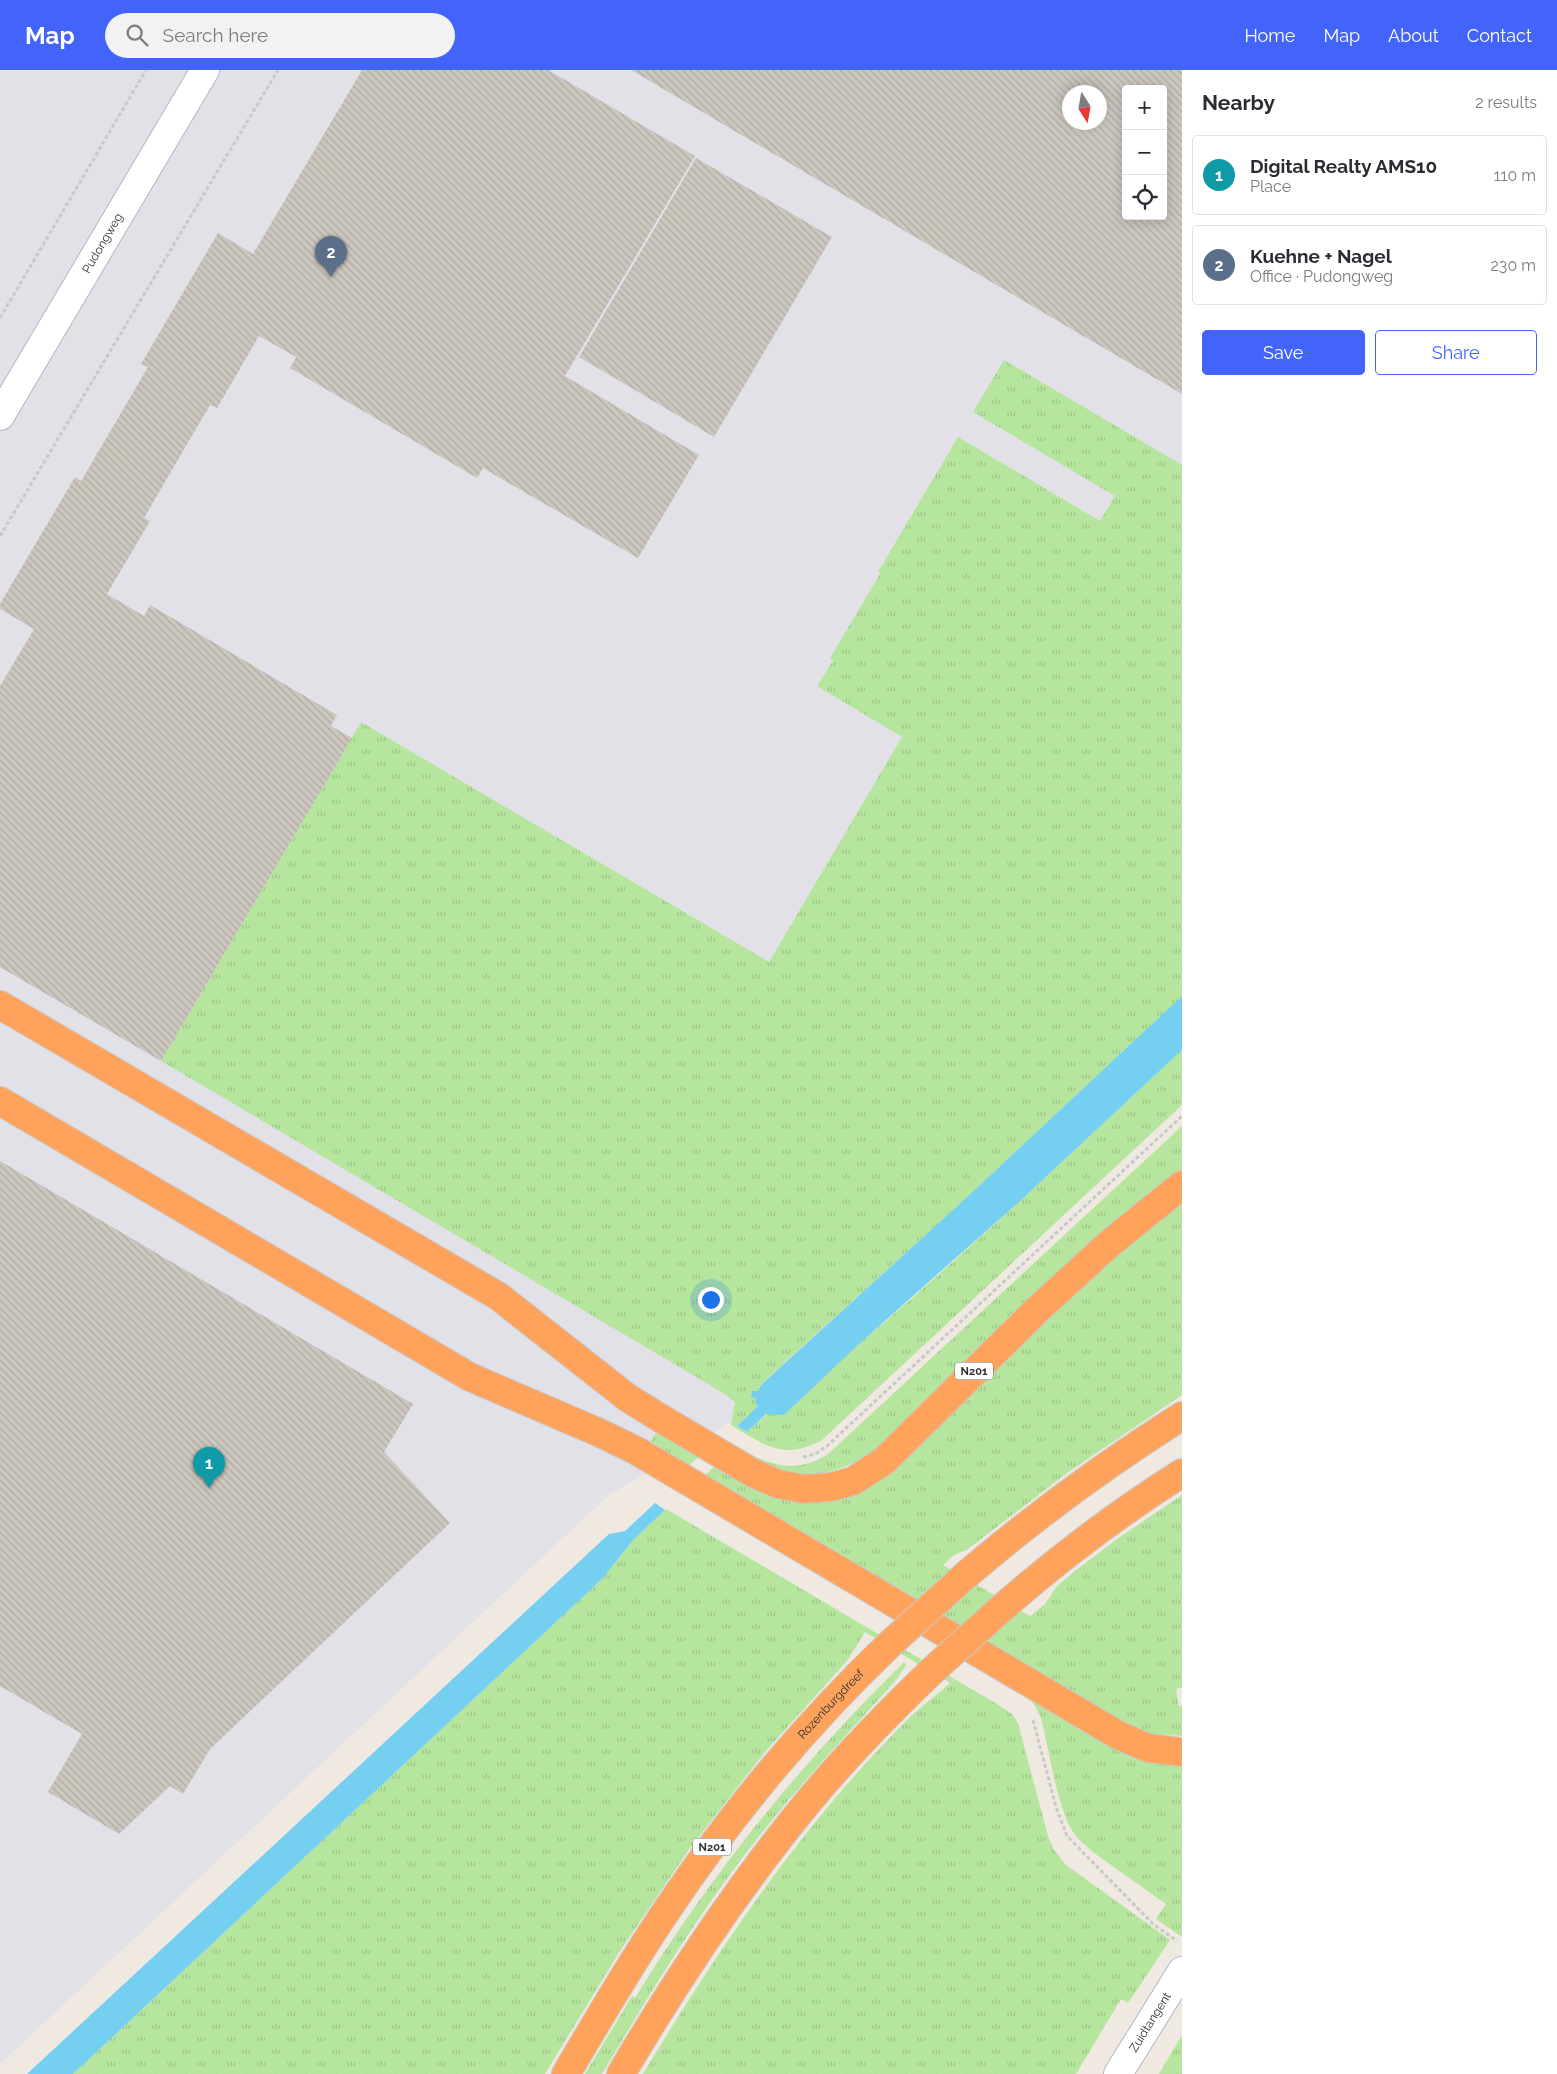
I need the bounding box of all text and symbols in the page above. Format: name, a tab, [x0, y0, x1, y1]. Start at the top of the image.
search box	[105, 13, 455, 58]
text: Map	[25, 21, 75, 50]
icon: search	[123, 21, 151, 49]
text: Search here	[163, 24, 268, 46]
text: Home	[1244, 25, 1295, 46]
text: Map	[1323, 25, 1360, 46]
text: About	[1388, 25, 1439, 46]
text: Contact	[1467, 25, 1532, 46]
north arrow	[1062, 85, 1107, 130]
map controls	[1122, 85, 1167, 220]
button: +	[1122, 85, 1167, 130]
text: Nearby	[1202, 90, 1275, 115]
text: 2 results	[1475, 93, 1537, 112]
button: −	[1122, 130, 1167, 175]
text: Digital Realty AMS10	[1250, 155, 1437, 177]
text: 1	[1215, 166, 1223, 185]
text: 110 m	[1494, 166, 1536, 185]
button: locate	[1122, 175, 1167, 220]
text: Place	[1250, 177, 1291, 196]
street label: Pudongweg	[79, 210, 126, 276]
pin: 2	[315, 236, 347, 277]
text: Kuehne + Nagel	[1250, 245, 1392, 267]
text: 2	[1214, 256, 1224, 275]
text: 230 m	[1491, 256, 1536, 275]
text: Office · Pudongweg	[1250, 267, 1393, 286]
button: Save	[1202, 330, 1365, 375]
button: Share	[1375, 330, 1537, 375]
your location	[698, 1287, 724, 1313]
road number: N201	[955, 1362, 993, 1380]
pin: 1	[193, 1447, 225, 1488]
street label: Rozenburgdreef	[795, 1666, 867, 1742]
road number: N201	[693, 1838, 731, 1855]
street label: Zuidtangent	[1126, 1990, 1174, 2055]

